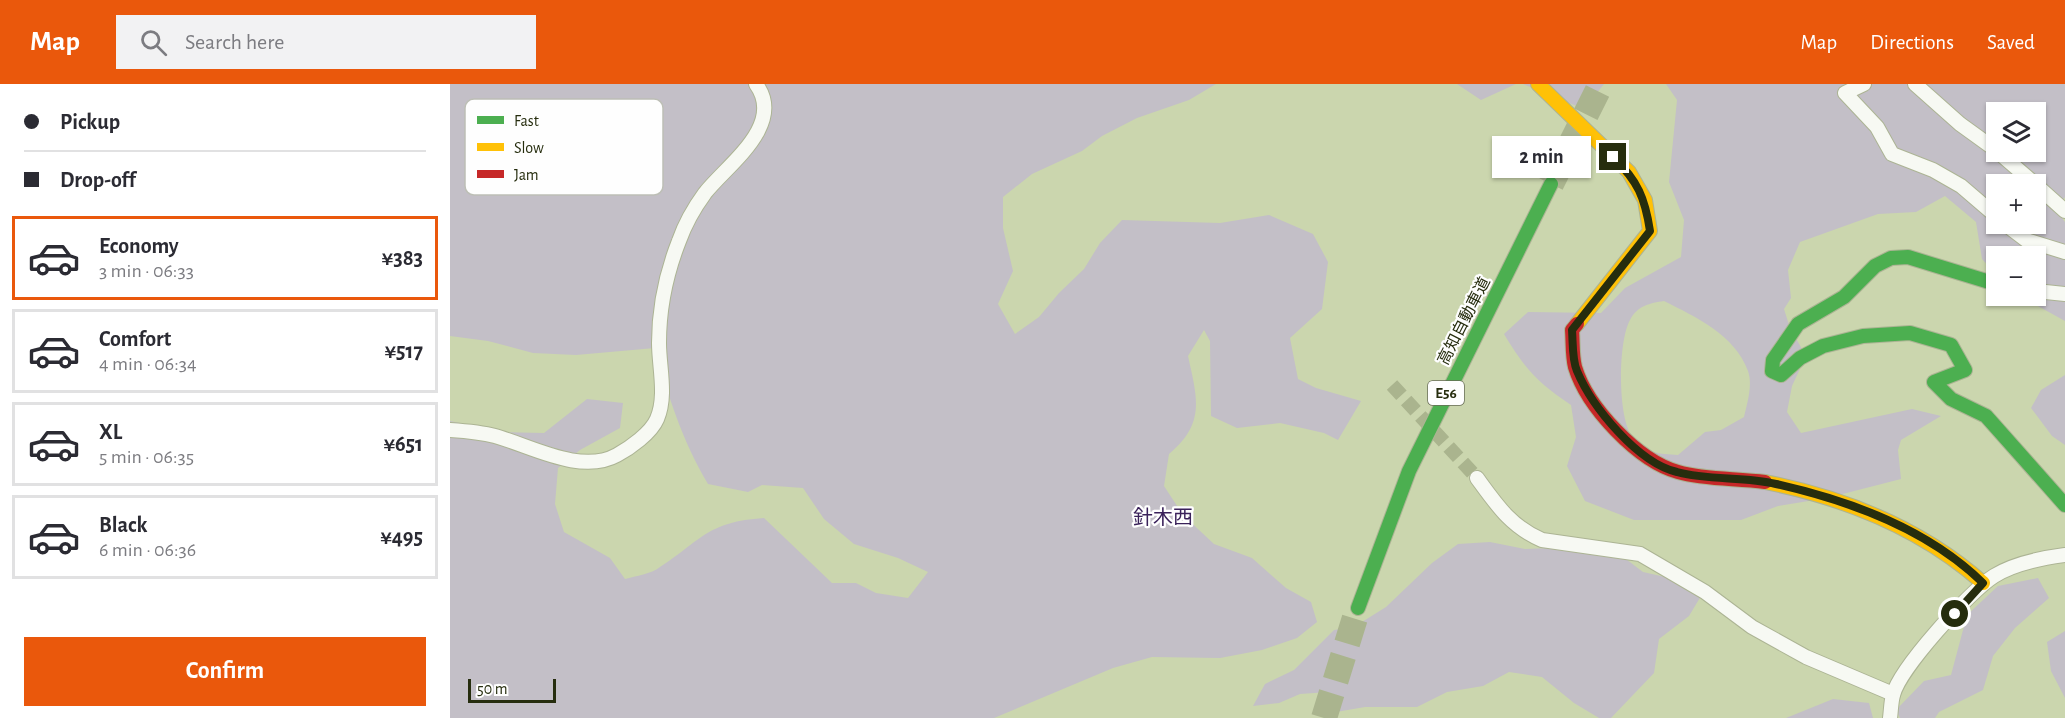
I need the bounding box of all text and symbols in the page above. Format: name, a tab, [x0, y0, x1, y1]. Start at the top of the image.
search box	[116, 15, 536, 69]
icon: search	[137, 26, 170, 59]
text: Map	[30, 28, 80, 56]
text: Search here	[185, 31, 284, 53]
text: Map	[1801, 32, 1837, 53]
text: Directions	[1870, 32, 1954, 53]
text: Saved	[1987, 32, 2035, 53]
legend	[465, 99, 663, 195]
map controls	[1986, 102, 2046, 306]
button: layers	[1986, 102, 2046, 162]
text: Pickup	[60, 111, 120, 133]
text: Fast	[514, 113, 539, 129]
callout: 2 min	[1493, 136, 1592, 178]
text: Slow	[514, 140, 544, 156]
route end	[1599, 143, 1626, 170]
text: 2 min	[1519, 147, 1564, 167]
text: Jam	[514, 167, 539, 183]
text: Drop-off	[60, 169, 136, 191]
button: +	[1986, 174, 2046, 234]
icon: car	[27, 231, 81, 285]
text: Economy	[99, 235, 179, 257]
button: −	[1986, 246, 2046, 306]
text: ¥383	[382, 247, 423, 269]
text: 3 min · 06:33	[99, 261, 194, 281]
street label: 高知自動車道	[1434, 274, 1493, 367]
icon: car	[27, 324, 81, 378]
text: Comfort	[99, 328, 171, 350]
text: ¥517	[384, 340, 423, 362]
text: 4 min · 06:34	[99, 354, 197, 374]
road number: E56	[1428, 381, 1464, 405]
icon: car	[27, 417, 81, 471]
text: XL	[99, 421, 122, 443]
text: ¥651	[383, 433, 423, 455]
text: 5 min · 06:35	[99, 447, 194, 467]
district label: 針木西	[1133, 507, 1193, 528]
icon: car	[27, 510, 81, 564]
text: Black	[99, 514, 147, 536]
text: ¥495	[380, 526, 423, 548]
text: 6 min · 06:36	[99, 540, 196, 560]
route start	[1941, 600, 1968, 627]
button: Confirm	[24, 637, 426, 706]
scale bar	[468, 676, 556, 704]
text: 50 m	[477, 681, 508, 697]

